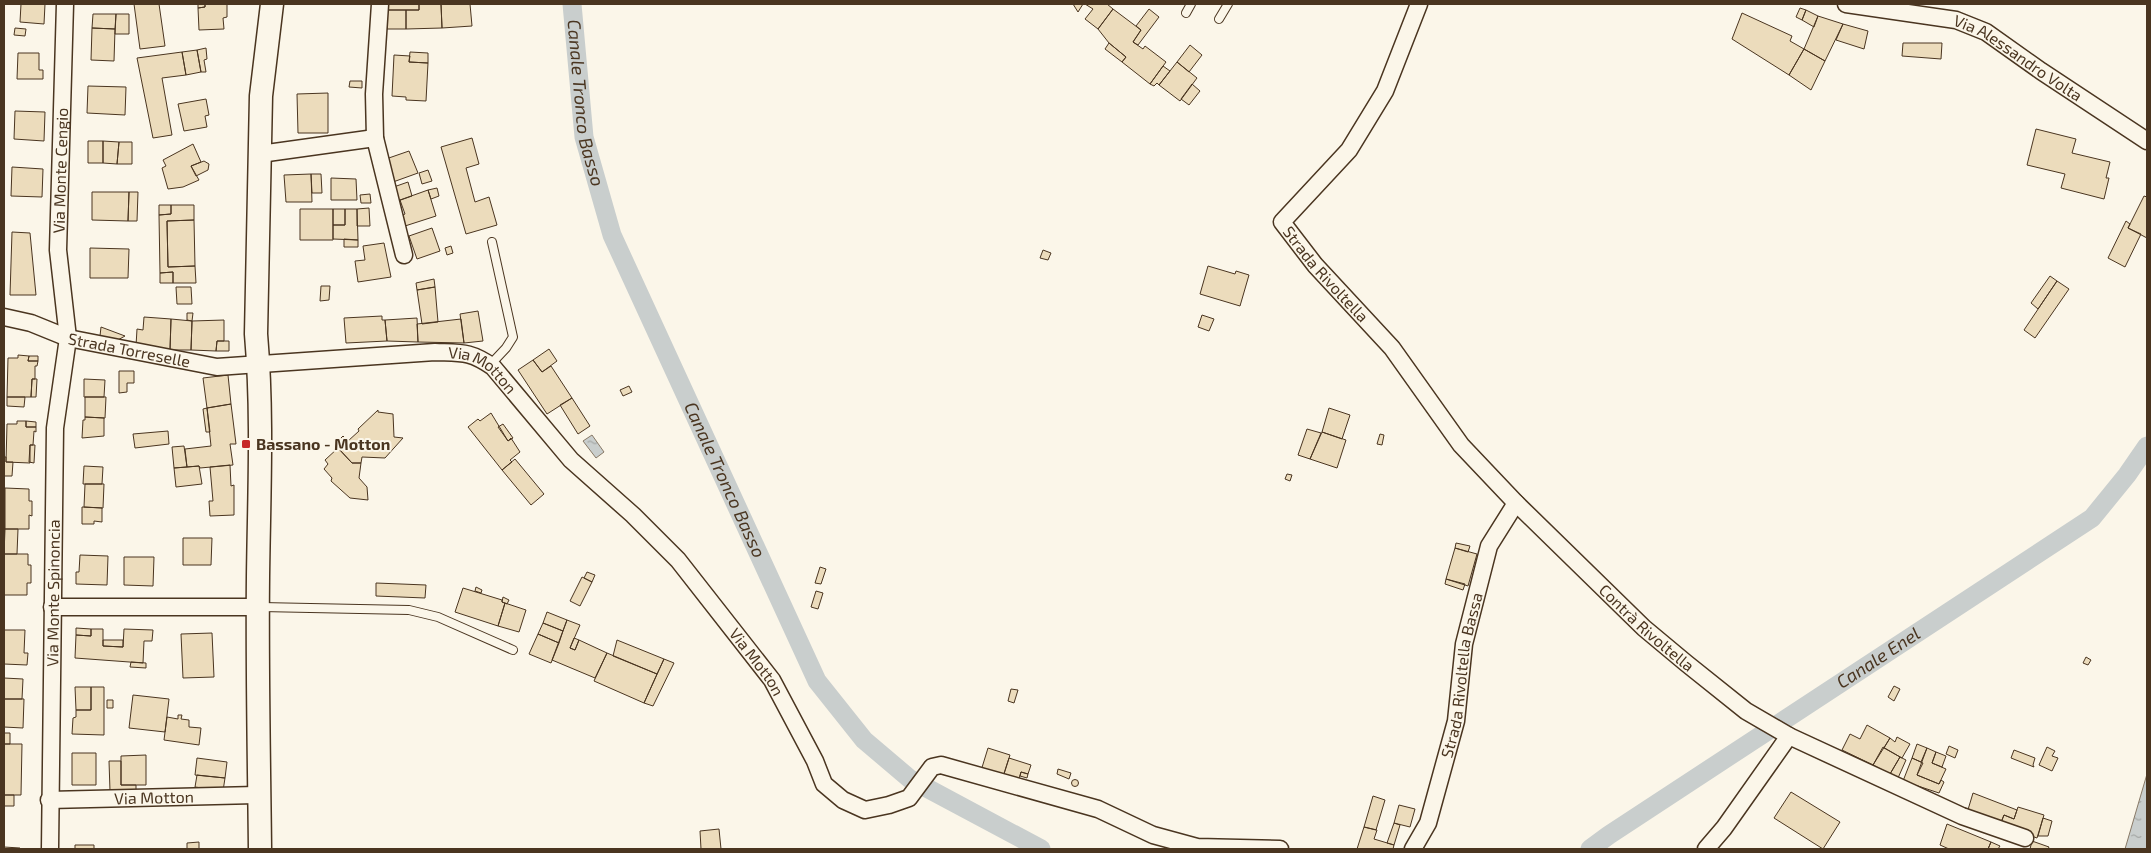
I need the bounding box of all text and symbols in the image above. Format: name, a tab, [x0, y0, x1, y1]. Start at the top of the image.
street label: Via Alessandro Volta	[1951, 10, 2086, 105]
water label: Canale Tronco Basso	[563, 18, 610, 189]
street label: Via Monte Cengio	[48, 107, 71, 234]
street label: Strada Rivoltella	[1280, 222, 1373, 326]
street label: Strada Torreselle	[67, 328, 192, 371]
street label: Via Motton	[448, 342, 521, 397]
water label: Canale Tronco Basso	[680, 398, 771, 561]
place label: Bassano - Motton	[256, 434, 390, 453]
marker: Bassano - Motton	[240, 438, 252, 450]
street label: Via Monte Spinoncia	[42, 519, 63, 667]
street label: Contrà Rivoltella	[1596, 580, 1698, 675]
street label: Strada Rivoltella Bassa	[1436, 590, 1486, 760]
water label: Canale Enel	[1832, 622, 1924, 693]
street label: Via Motton	[726, 624, 789, 699]
street label: Via Motton	[114, 787, 194, 807]

